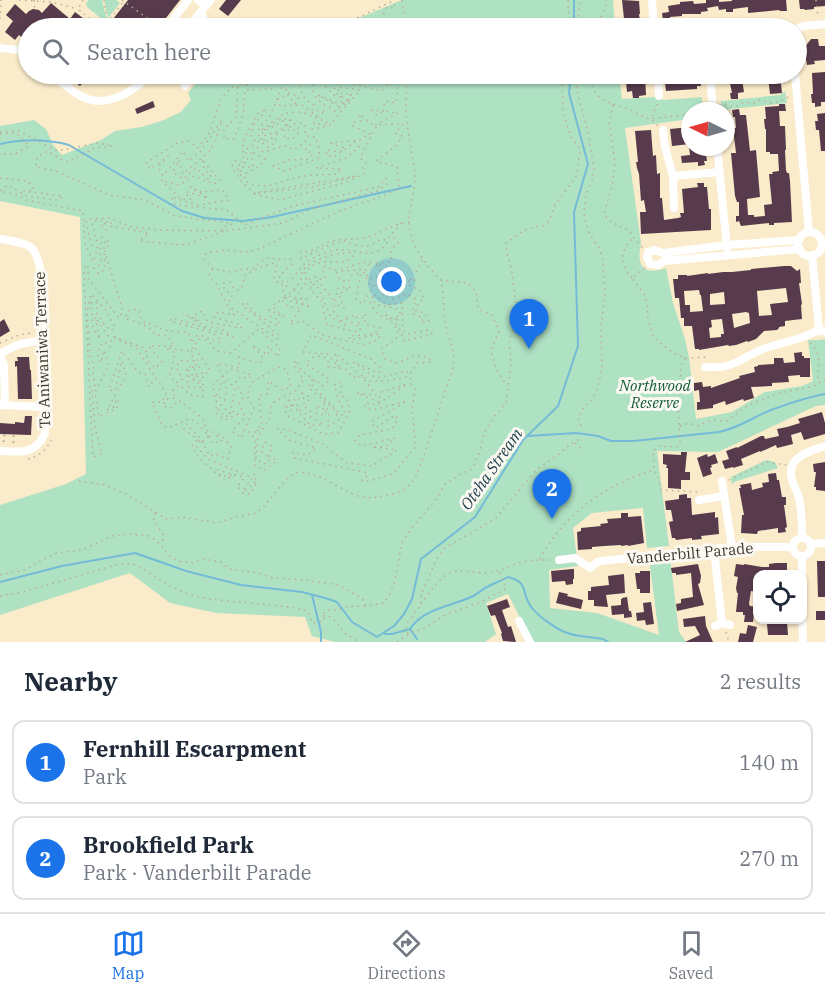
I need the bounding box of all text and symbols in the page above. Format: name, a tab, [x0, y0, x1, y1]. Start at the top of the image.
search box	[18, 18, 807, 84]
icon: search	[39, 35, 72, 68]
text: Search here	[87, 37, 211, 66]
north arrow	[681, 102, 735, 156]
your location	[377, 267, 406, 296]
street label: Te Aniwaniwa Terrace	[30, 271, 54, 429]
pin: 1	[510, 300, 548, 349]
park label: Northwood Reserve	[618, 376, 691, 412]
water label: Oteha Stream	[456, 424, 527, 514]
pin: 2	[532, 470, 572, 519]
street label: Vanderbilt Parade	[626, 538, 754, 568]
map controls	[753, 570, 807, 624]
button: locate	[753, 570, 807, 624]
text: Nearby	[24, 664, 118, 698]
text: 2 results	[720, 668, 801, 695]
text: Fernhill Escarpment	[83, 734, 306, 763]
text: 1	[40, 749, 52, 776]
text: 140 m	[739, 749, 799, 776]
text: Park	[83, 763, 127, 790]
text: Brookfield Park	[83, 830, 254, 859]
text: 2	[40, 845, 52, 872]
text: 270 m	[739, 845, 799, 872]
text: Park · Vanderbilt Parade	[83, 859, 312, 886]
tab: Map	[112, 927, 145, 983]
tab: Directions	[368, 927, 446, 983]
tab: Saved	[669, 927, 713, 983]

